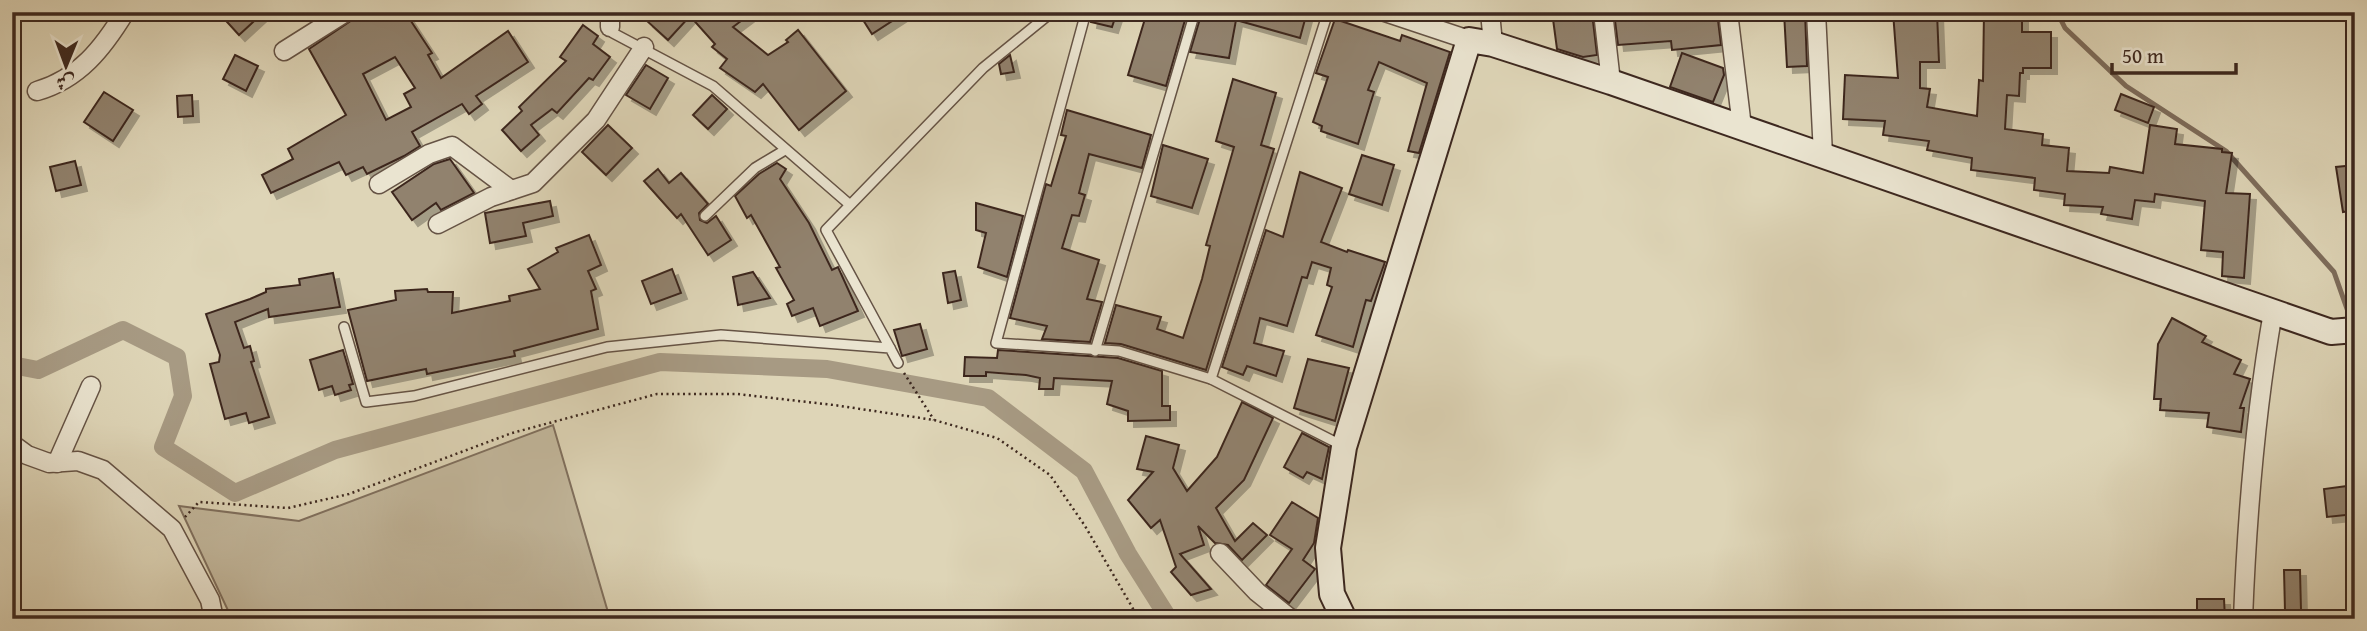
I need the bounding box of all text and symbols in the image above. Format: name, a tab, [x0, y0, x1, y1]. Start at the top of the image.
north arrow	[32, 32, 102, 102]
scale bar	[2112, 32, 2236, 76]
text: 50 m	[2122, 40, 2164, 71]
text: ش	[56, 69, 75, 97]

